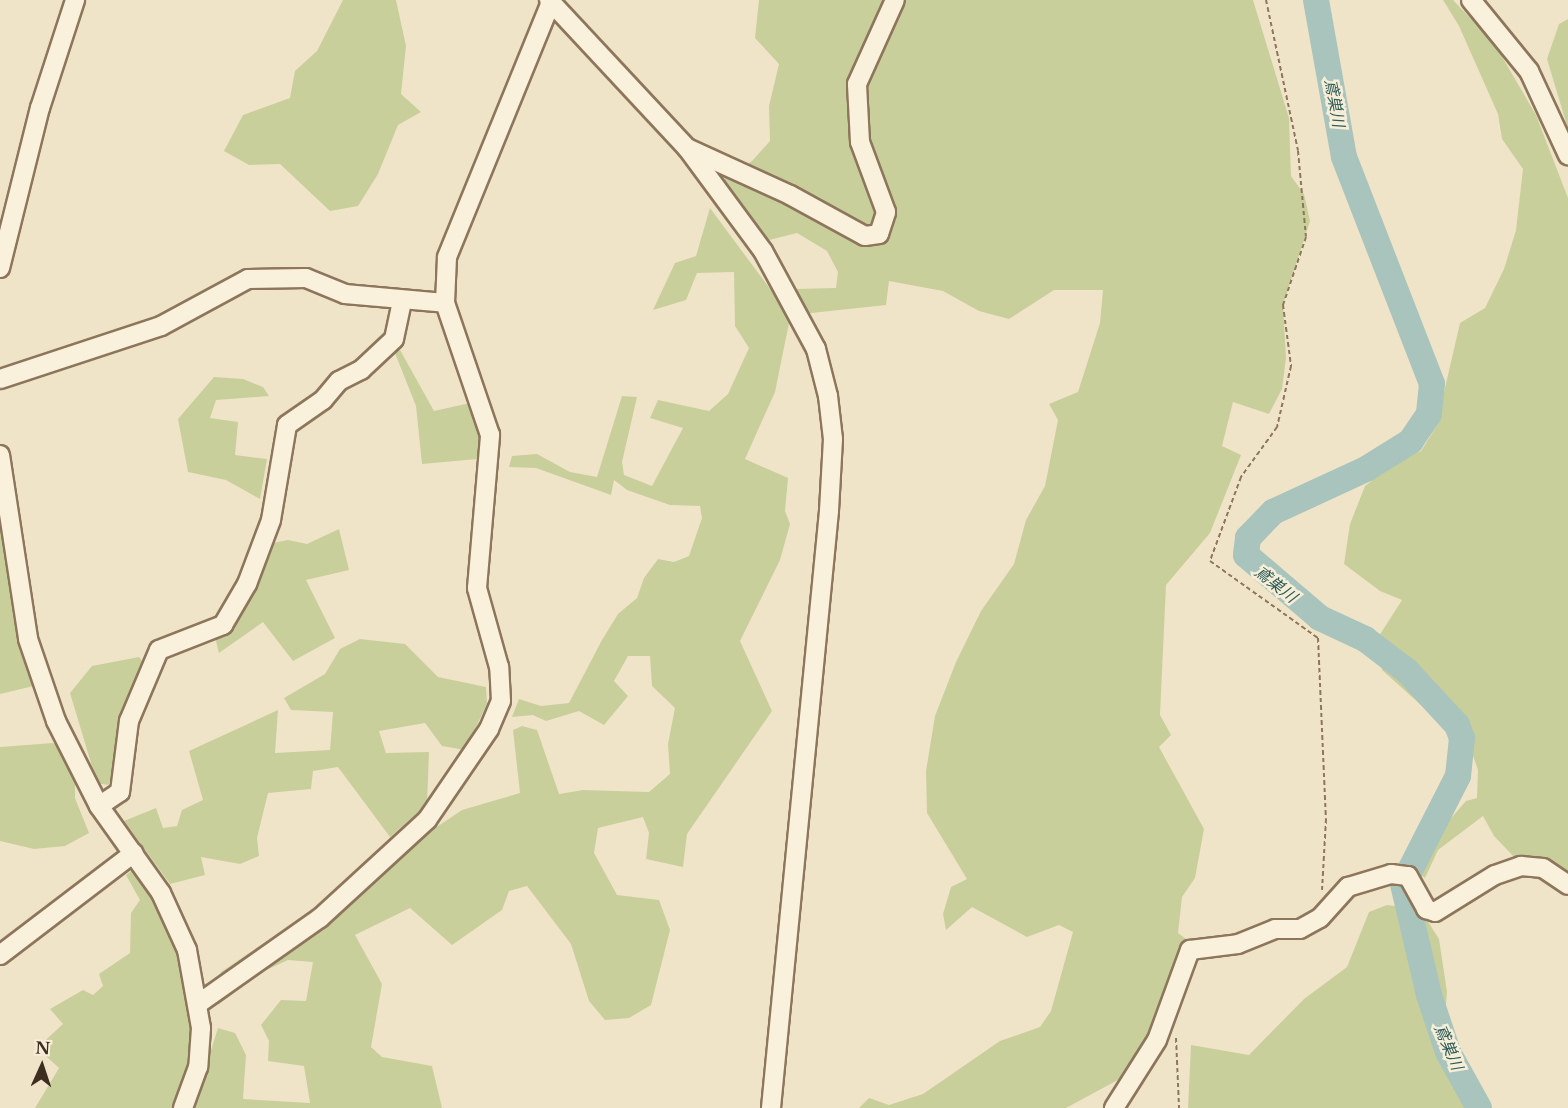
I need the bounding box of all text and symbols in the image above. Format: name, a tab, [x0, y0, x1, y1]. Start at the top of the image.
water label: 鳶巣川	[1321, 78, 1349, 128]
water label: 鳶巣川	[1251, 562, 1301, 606]
water label: 鳶巣川	[1431, 1021, 1467, 1073]
north arrow	[12, 1036, 72, 1096]
text: N	[35, 1038, 51, 1058]

